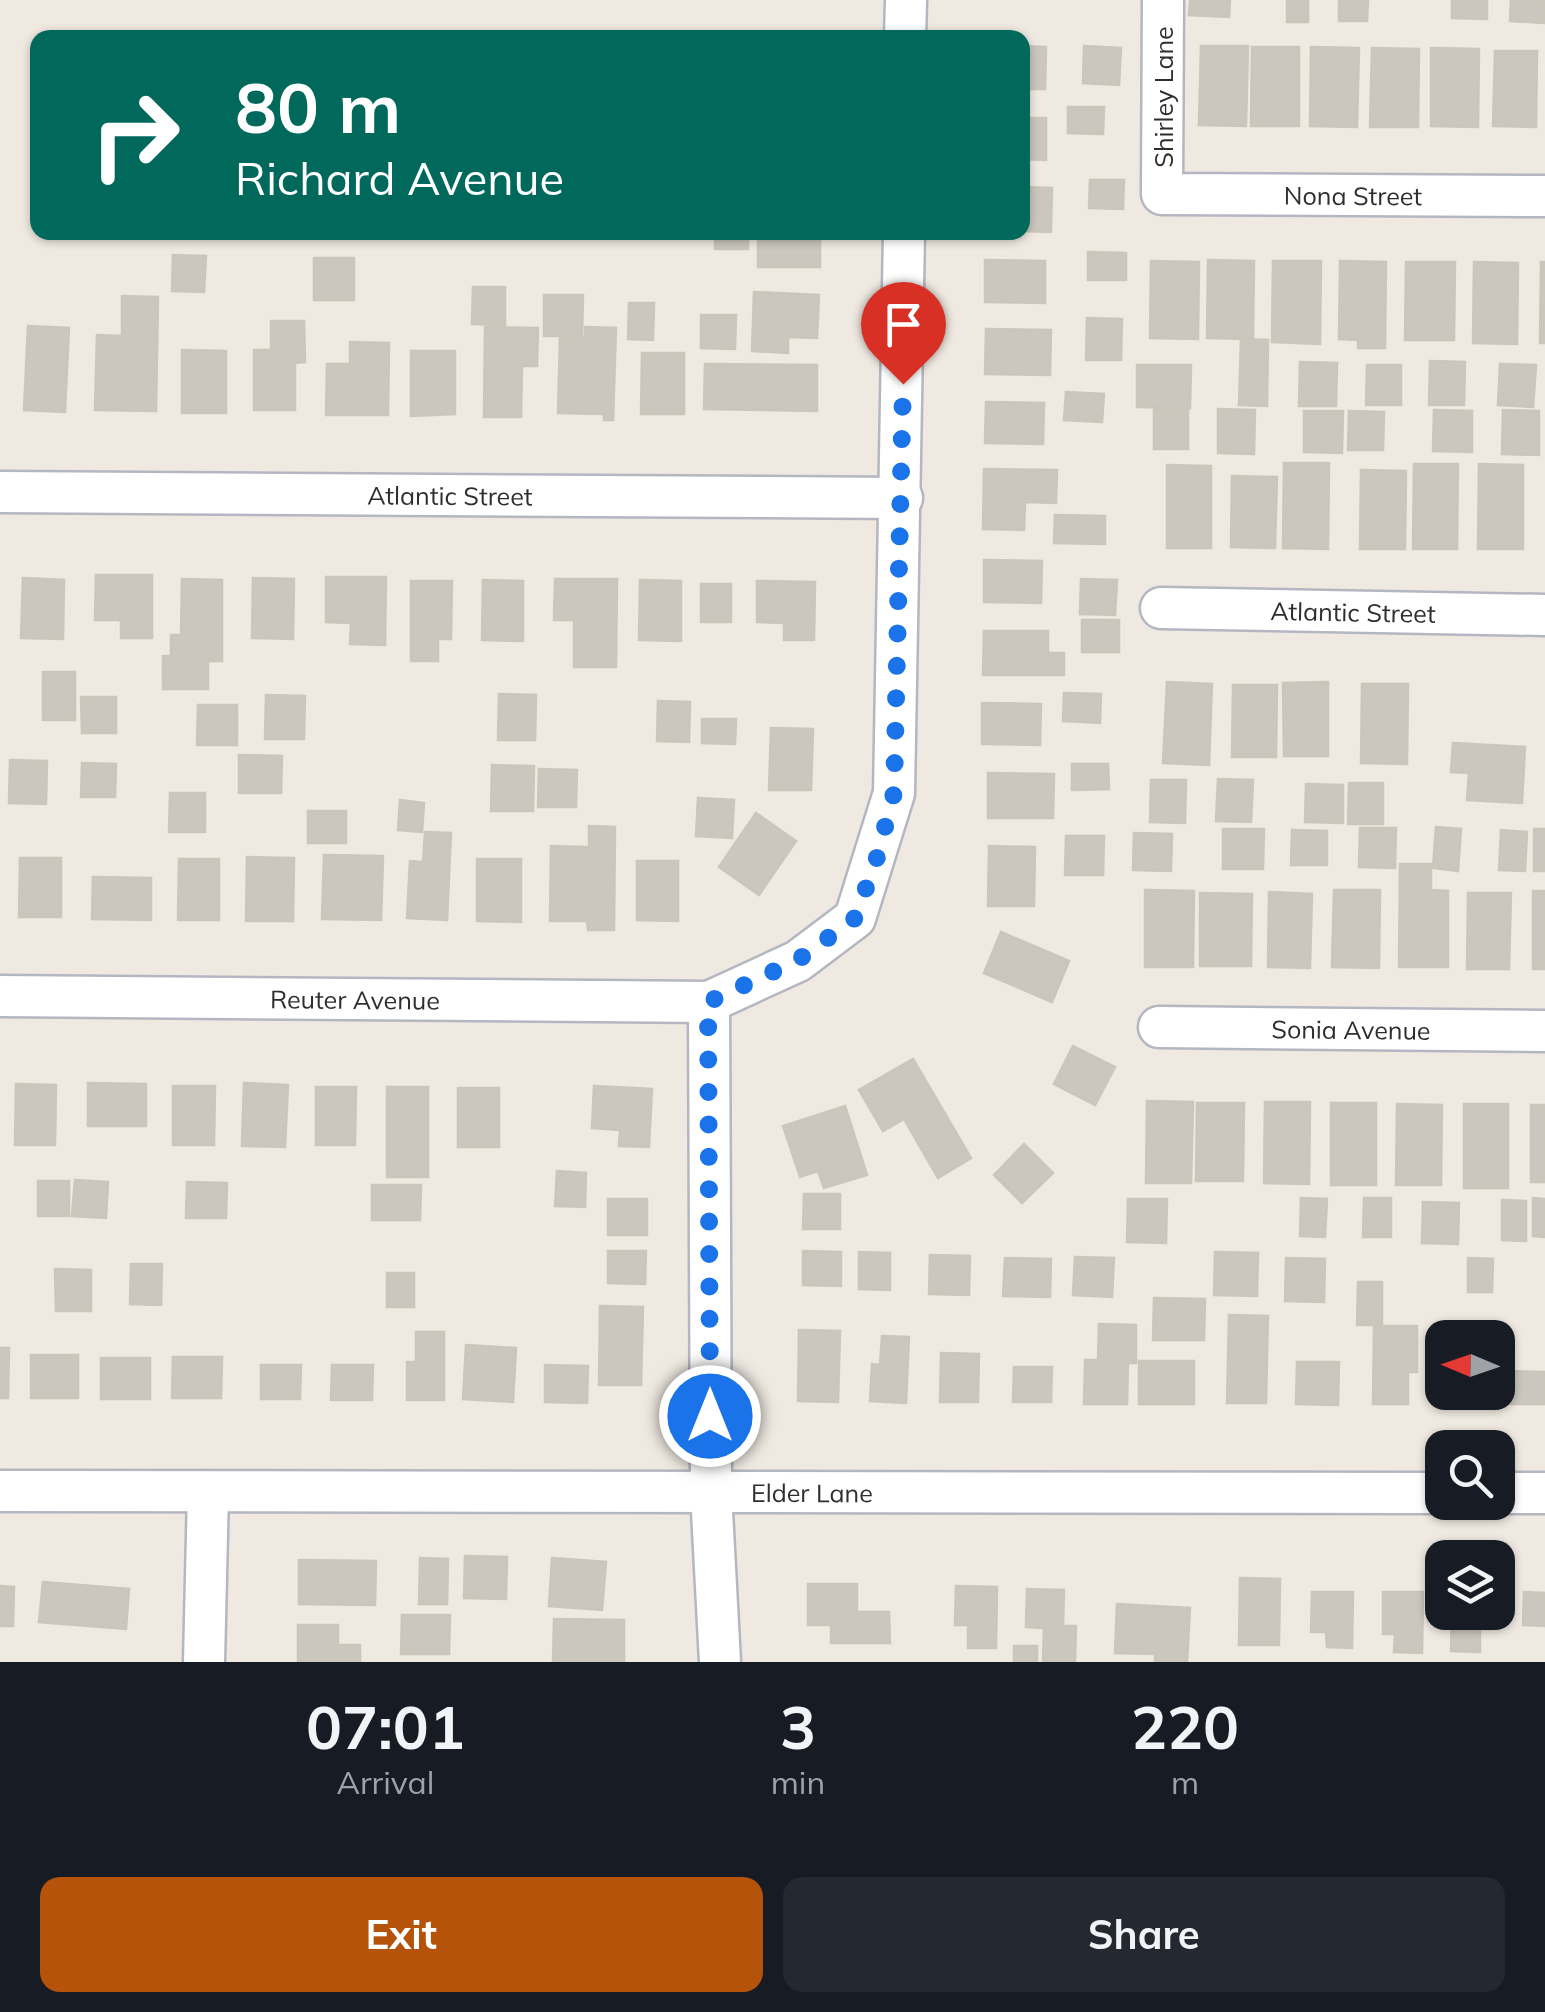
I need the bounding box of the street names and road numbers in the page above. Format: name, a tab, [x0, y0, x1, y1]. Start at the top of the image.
street label: Shirley Lane	[1148, 26, 1179, 168]
street label: Nona Street	[1284, 179, 1422, 211]
street label: Atlantic Street	[367, 479, 533, 511]
street label: Atlantic Street	[1270, 594, 1436, 629]
street label: Reuter Avenue	[270, 983, 440, 1015]
street label: Sonia Avenue	[1271, 1013, 1431, 1045]
street label: Elder Lane	[751, 1477, 873, 1508]

